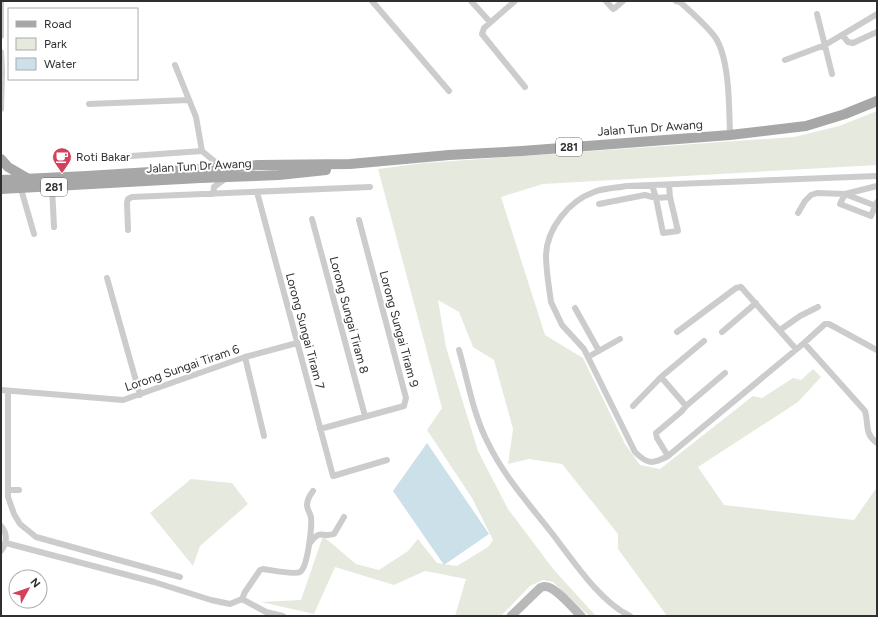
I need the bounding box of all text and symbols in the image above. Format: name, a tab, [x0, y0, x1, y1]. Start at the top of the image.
legend	[8, 8, 138, 80]
text: Road	[44, 17, 72, 31]
text: Park	[44, 37, 67, 51]
text: Water	[44, 57, 76, 71]
street label: Jalan Tun Dr Awang	[597, 117, 703, 139]
road number: 281	[556, 138, 582, 156]
cafe icon: Roti Bakar	[51, 146, 73, 174]
place label: Roti Bakar	[76, 150, 130, 164]
street label: Jalan Tun Dr Awang	[146, 156, 252, 176]
road number: 281	[41, 178, 67, 196]
street label: Lorong Sungai Tiram 8	[327, 255, 371, 375]
street label: Lorong Sungai Tiram 9	[377, 269, 421, 389]
street label: Lorong Sungai Tiram 7	[283, 271, 327, 391]
street label: Lorong Sungai Tiram 6	[123, 342, 241, 394]
north arrow	[8, 569, 48, 609]
text: N	[28, 575, 43, 590]

